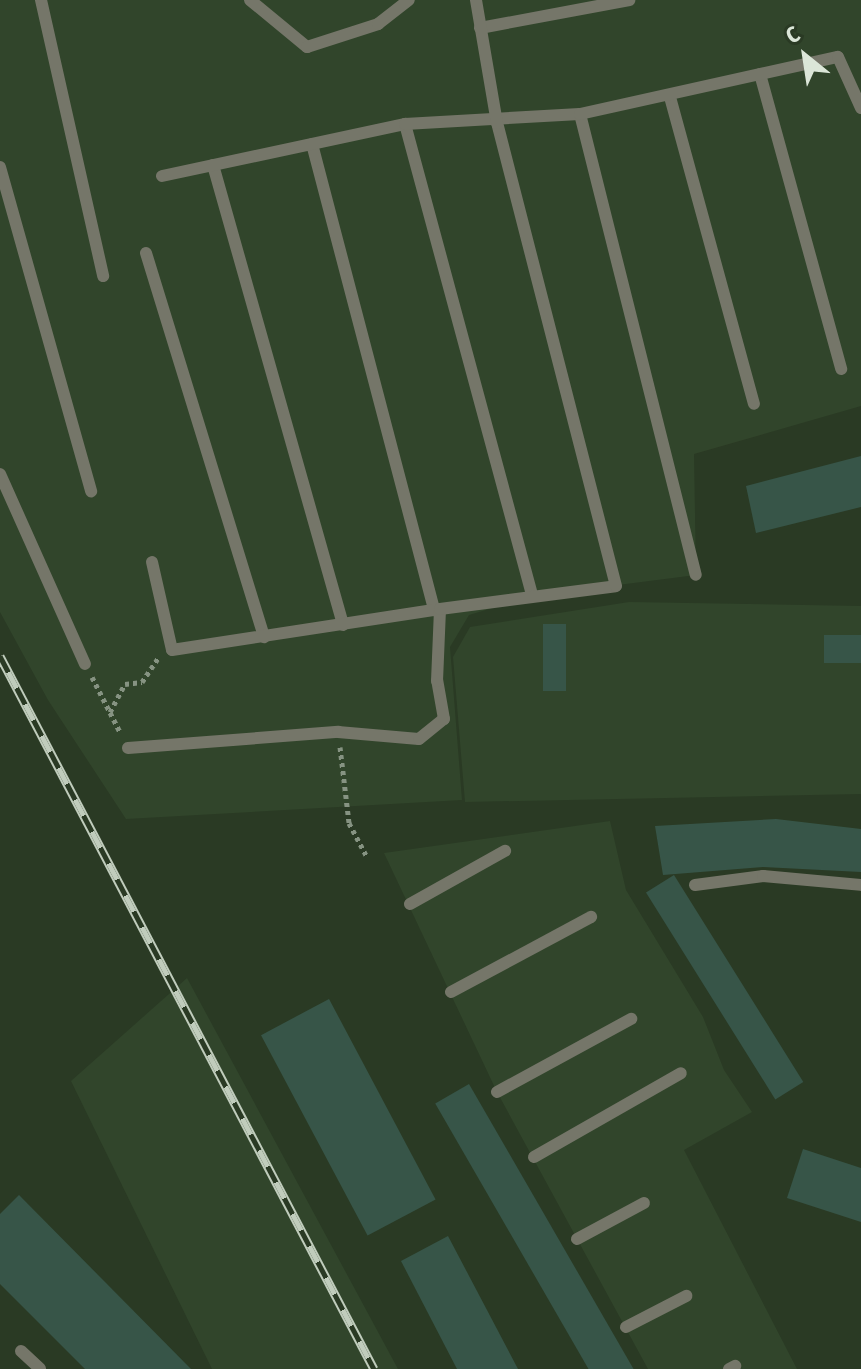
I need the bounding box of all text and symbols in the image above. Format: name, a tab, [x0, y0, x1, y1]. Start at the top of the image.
north arrow	[765, 16, 845, 96]
text: С	[781, 20, 804, 49]

